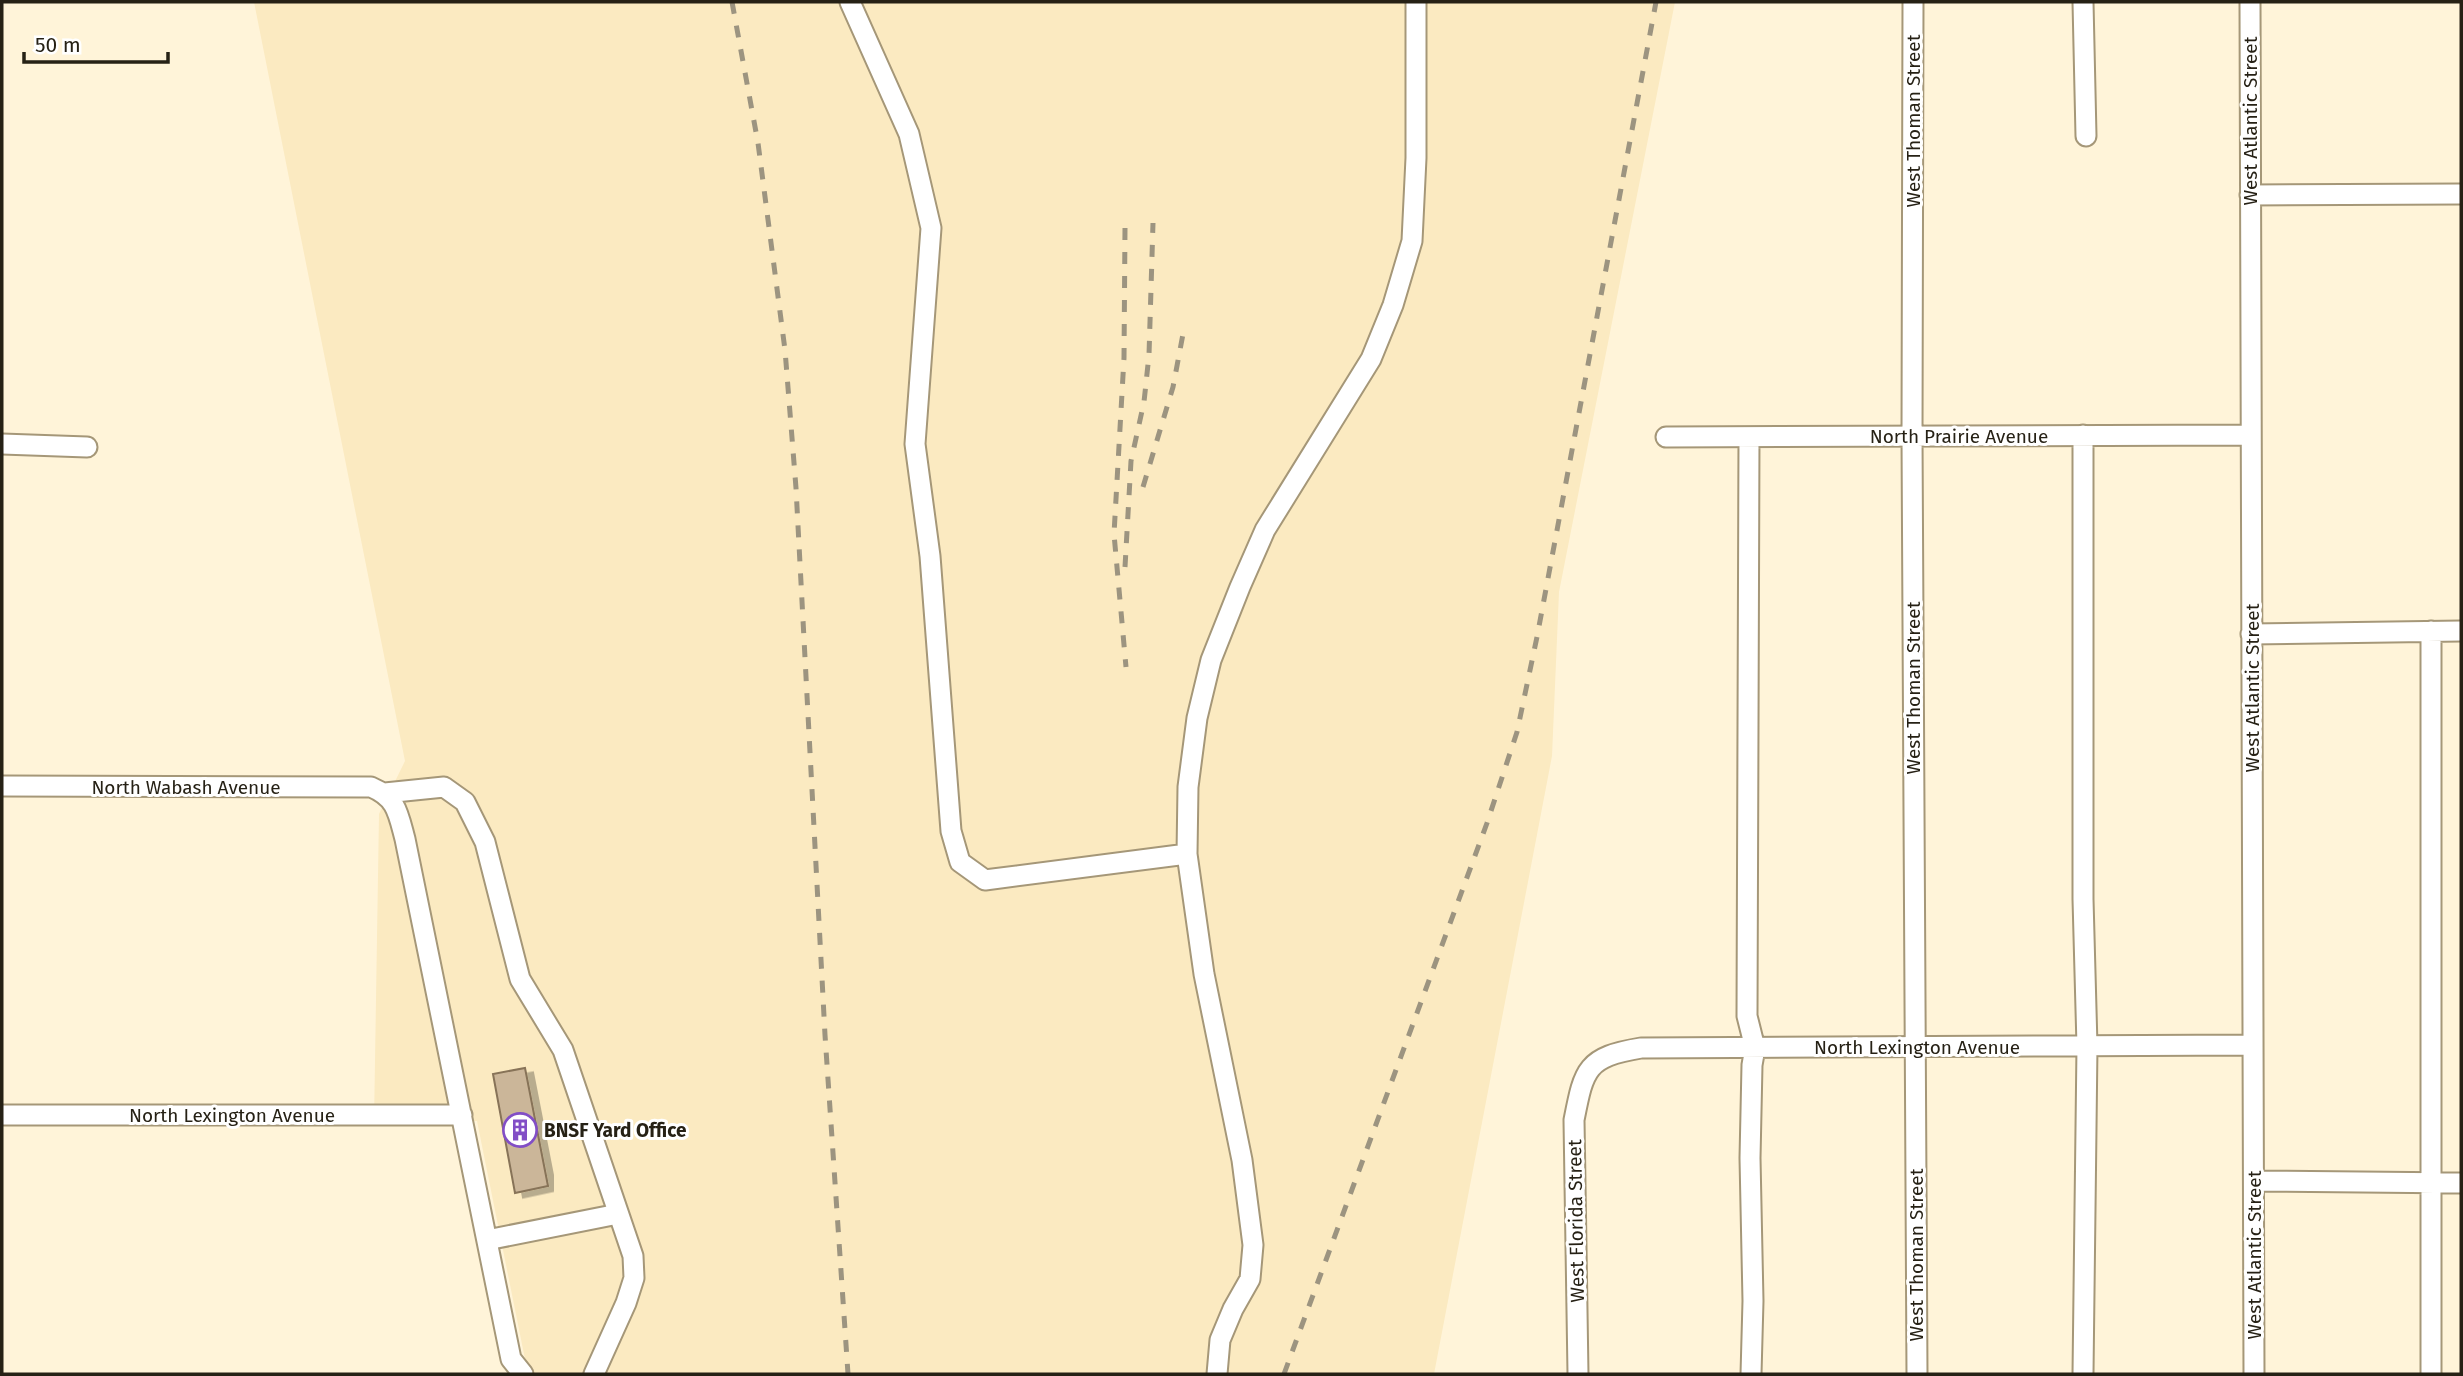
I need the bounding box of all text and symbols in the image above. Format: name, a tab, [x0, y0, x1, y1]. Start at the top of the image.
scale bar	[24, 21, 168, 65]
text: 50 m	[35, 32, 81, 58]
street label: West Thoman Street	[1902, 34, 1925, 208]
street label: West Atlantic Street	[2239, 36, 2262, 206]
street label: North Prairie Avenue	[1870, 425, 2048, 448]
street label: West Thoman Street	[1902, 601, 1925, 775]
street label: West Atlantic Street	[2241, 603, 2264, 773]
street label: North Wabash Avenue	[91, 776, 281, 799]
street label: North Lexington Avenue	[1814, 1036, 2020, 1059]
street label: North Lexington Avenue	[129, 1104, 335, 1127]
building icon: BNSF Yard Office	[501, 1111, 539, 1149]
place label: BNSF Yard Office	[544, 1119, 686, 1142]
street label: West Florida Street	[1563, 1139, 1589, 1303]
street label: West Thoman Street	[1905, 1168, 1928, 1342]
street label: West Atlantic Street	[2243, 1170, 2266, 1340]

